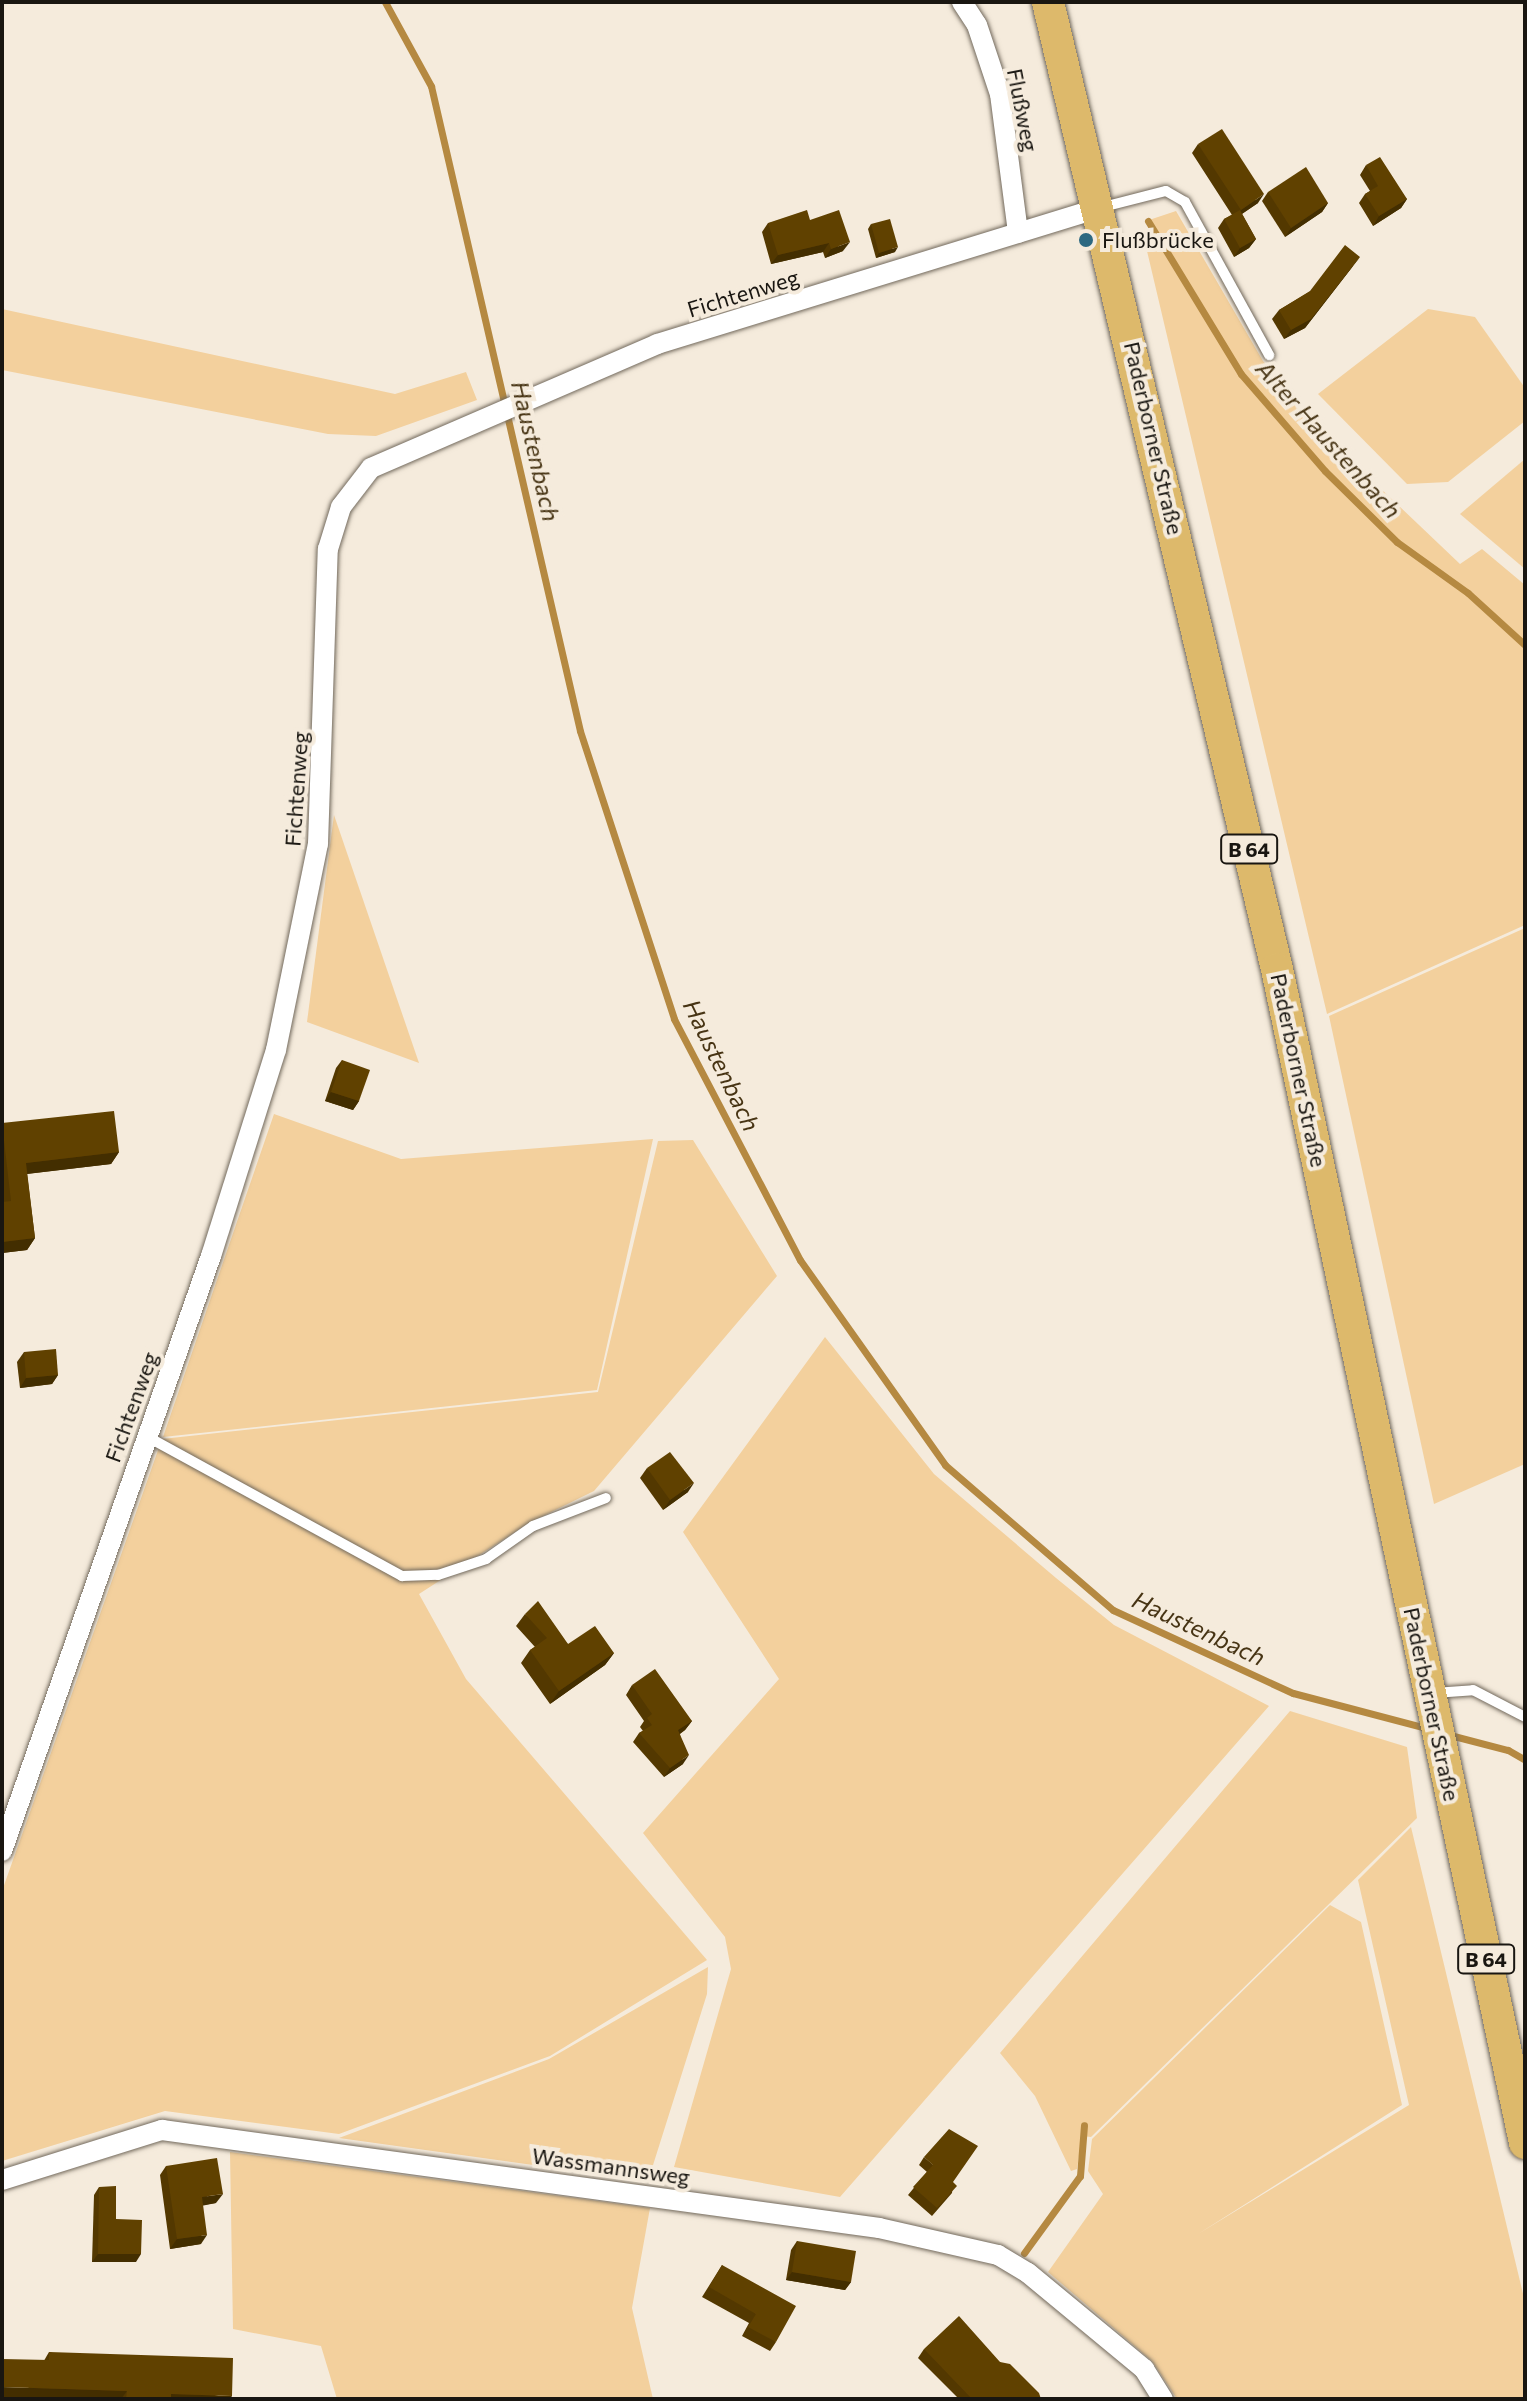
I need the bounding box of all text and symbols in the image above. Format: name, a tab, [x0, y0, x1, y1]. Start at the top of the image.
street label: Flußweg	[1002, 66, 1044, 154]
place label: Flußbrücke	[1102, 227, 1214, 253]
marker: Flußbrücke	[1077, 231, 1095, 249]
street label: Fichtenweg	[684, 264, 802, 322]
street label: Paderborner Straße	[1119, 339, 1189, 537]
water label: Alter Haustenbach	[1251, 354, 1407, 524]
water label: Haustenbach	[506, 378, 566, 524]
street label: Fichtenweg	[279, 731, 313, 847]
road number: B 64	[1219, 833, 1279, 865]
street label: Paderborner Straße	[1266, 971, 1332, 1169]
water label: Haustenbach	[678, 994, 766, 1136]
street label: Fichtenweg	[99, 1348, 163, 1466]
water label: Haustenbach	[1128, 1585, 1270, 1671]
street label: Paderborner Straße	[1399, 1605, 1465, 1803]
road number: B 64	[1456, 1943, 1516, 1975]
street label: Wassmannsweg	[530, 2142, 692, 2190]

